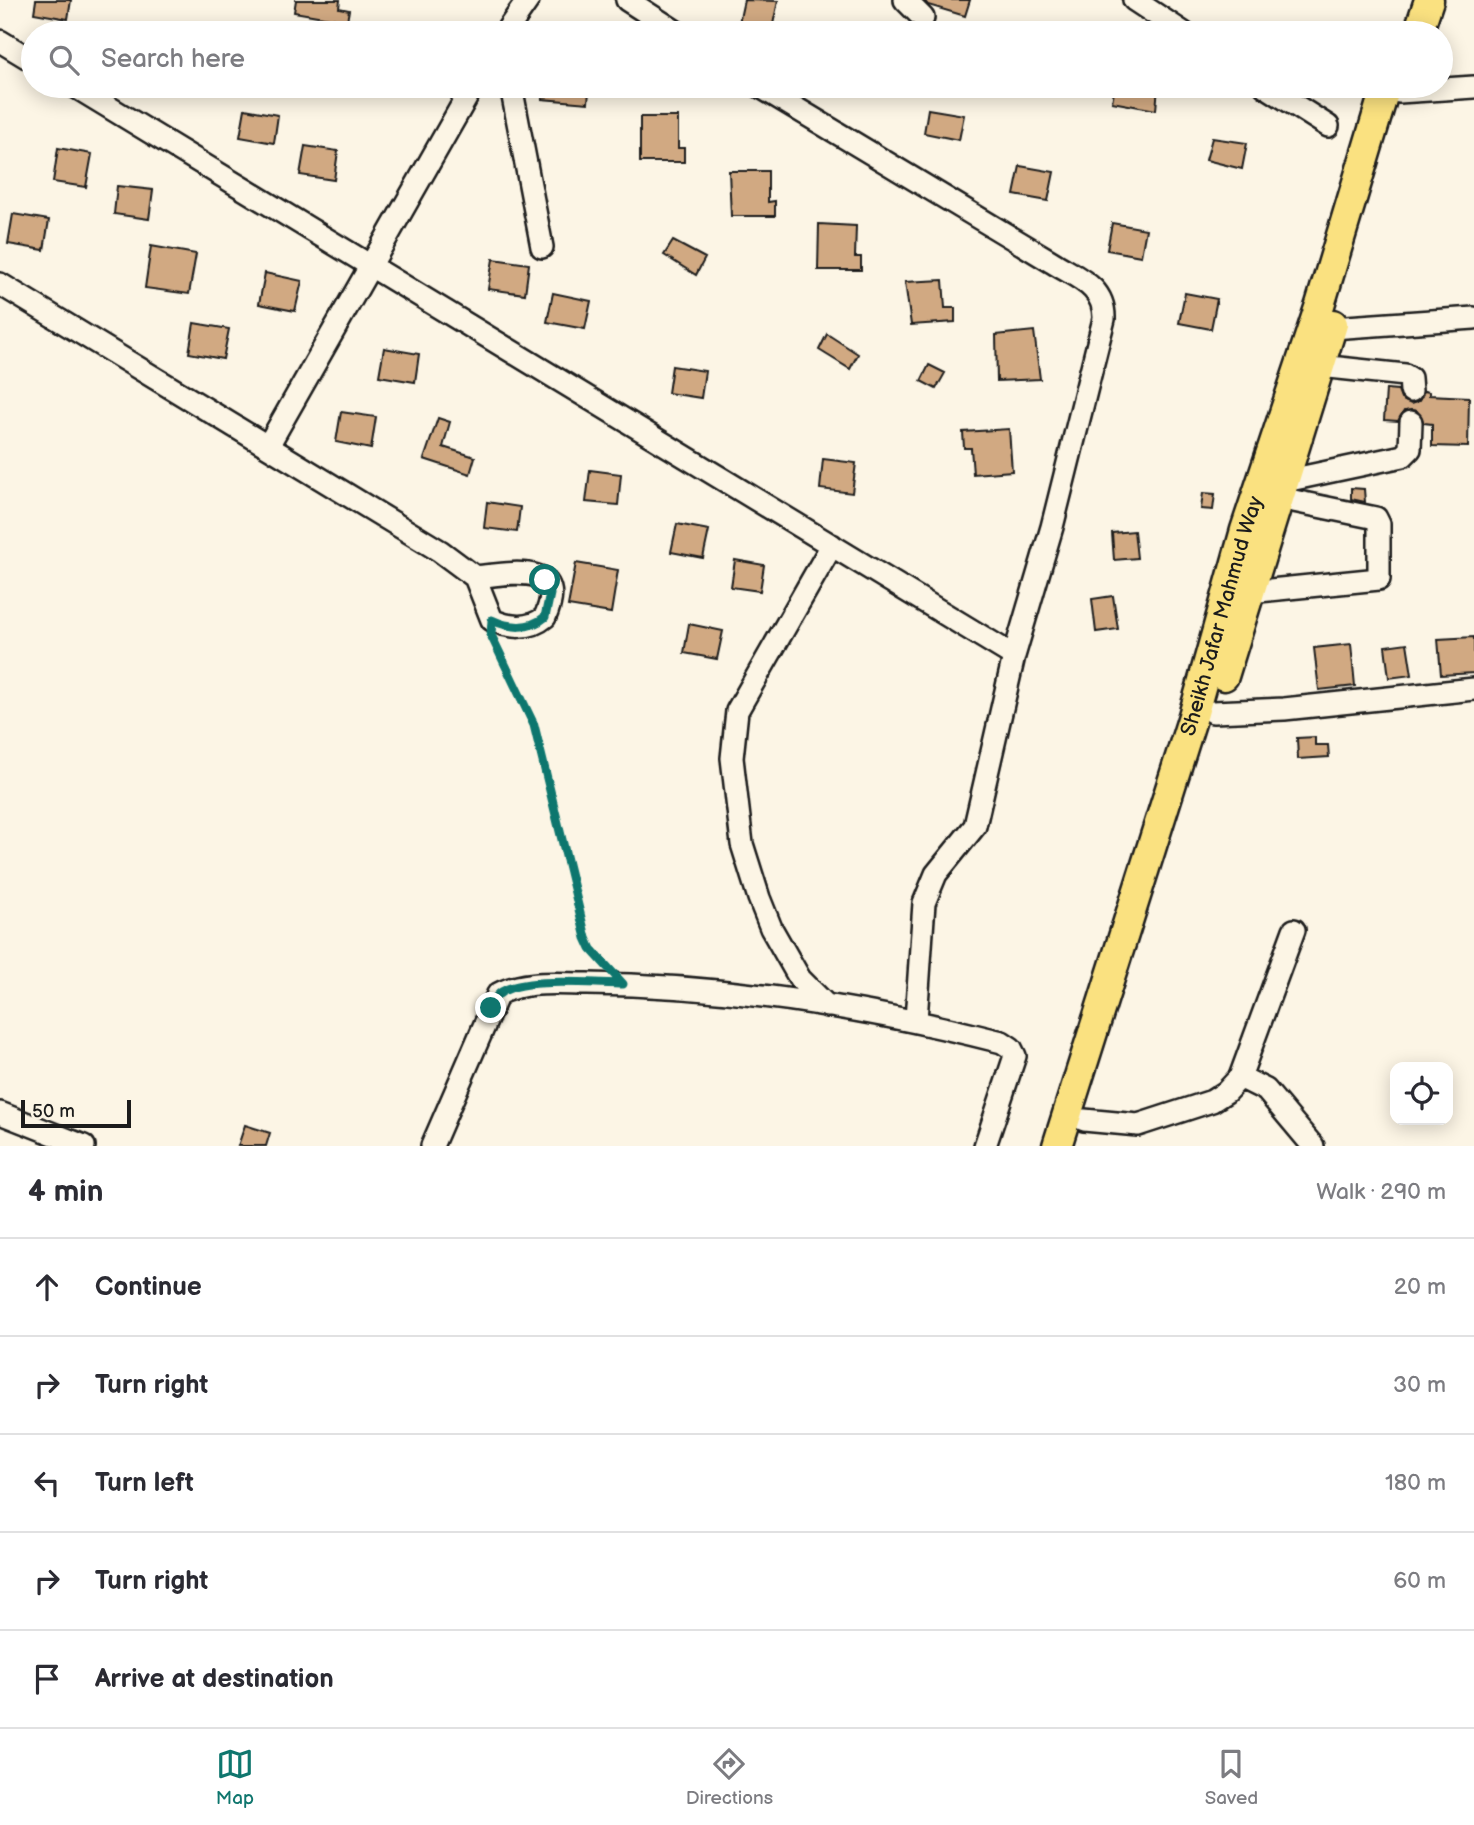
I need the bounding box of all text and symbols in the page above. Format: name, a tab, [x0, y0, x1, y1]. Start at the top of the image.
search box	[21, 21, 1453, 98]
icon: search	[45, 41, 83, 79]
text: Search here	[101, 44, 245, 75]
street label: Sheikh Jafar Mahmud Way	[1175, 492, 1269, 739]
route start	[529, 564, 560, 595]
route end	[475, 992, 506, 1023]
map controls	[1390, 1062, 1453, 1125]
button: locate	[1390, 1062, 1453, 1125]
scale bar	[21, 1097, 131, 1129]
text: 50 m	[32, 1100, 75, 1123]
text: 4 min	[28, 1174, 103, 1210]
text: Walk · 290 m	[1316, 1178, 1446, 1206]
icon: ahead	[28, 1268, 66, 1306]
text: Continue	[95, 1272, 202, 1303]
text: 20 m	[1394, 1273, 1446, 1301]
icon: right	[28, 1366, 66, 1404]
text: Turn right	[95, 1370, 208, 1401]
text: 30 m	[1393, 1371, 1446, 1399]
icon: left	[28, 1464, 66, 1502]
text: Turn left	[95, 1468, 194, 1499]
text: 180 m	[1385, 1469, 1446, 1497]
icon: right	[28, 1562, 66, 1600]
text: Turn right	[95, 1566, 208, 1597]
text: 60 m	[1393, 1567, 1446, 1595]
icon: arrive	[28, 1660, 66, 1698]
text: Arrive at destination	[95, 1664, 334, 1695]
tab: Map	[216, 1745, 254, 1810]
tab: Directions	[686, 1745, 773, 1810]
tab: Saved	[1205, 1745, 1258, 1810]

